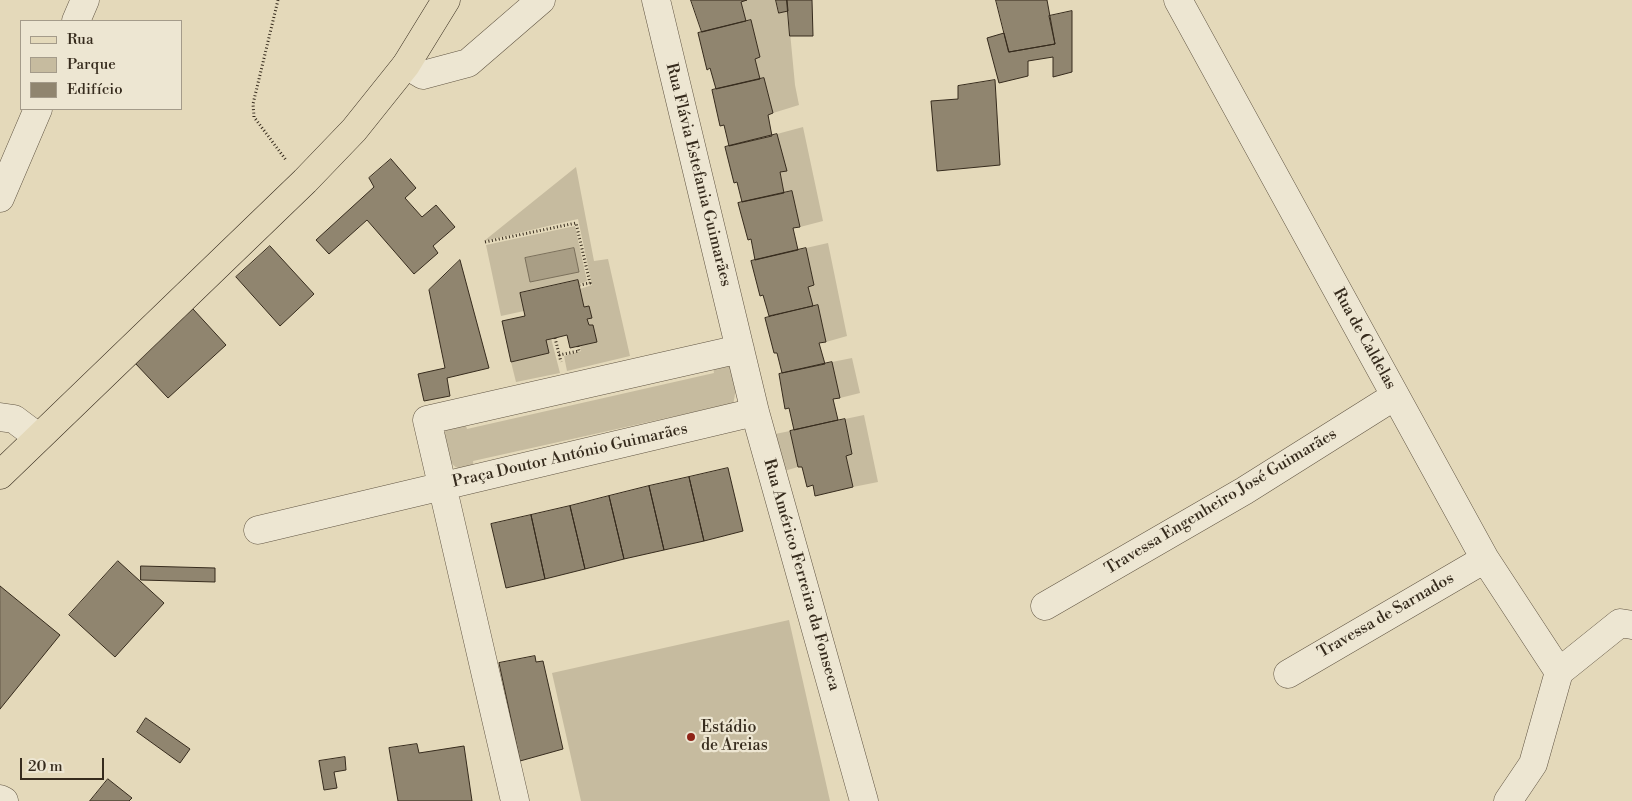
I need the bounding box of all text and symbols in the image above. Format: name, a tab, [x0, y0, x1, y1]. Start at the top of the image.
legend	[20, 20, 182, 110]
text: Rua	[67, 30, 94, 49]
text: Parque	[67, 55, 116, 74]
street label: Rua Flávia Estefania Guimarães	[661, 61, 735, 289]
text: Edifício	[67, 80, 123, 99]
street label: Rua de Caldelas	[1328, 285, 1400, 393]
street label: Praça Doutor António Guimarães	[450, 420, 690, 492]
street label: Travessa Engenheiro José Guimarães	[1101, 425, 1341, 579]
street label: Rua Américo Ferreira da Fonseca	[759, 457, 843, 693]
street label: Travessa de Sarnados	[1314, 569, 1458, 663]
place label: Estádio de Areias	[701, 718, 768, 756]
marker: Estádio de Areias	[685, 731, 697, 743]
scale bar	[22, 748, 106, 780]
text: 20 m	[28, 757, 63, 776]

